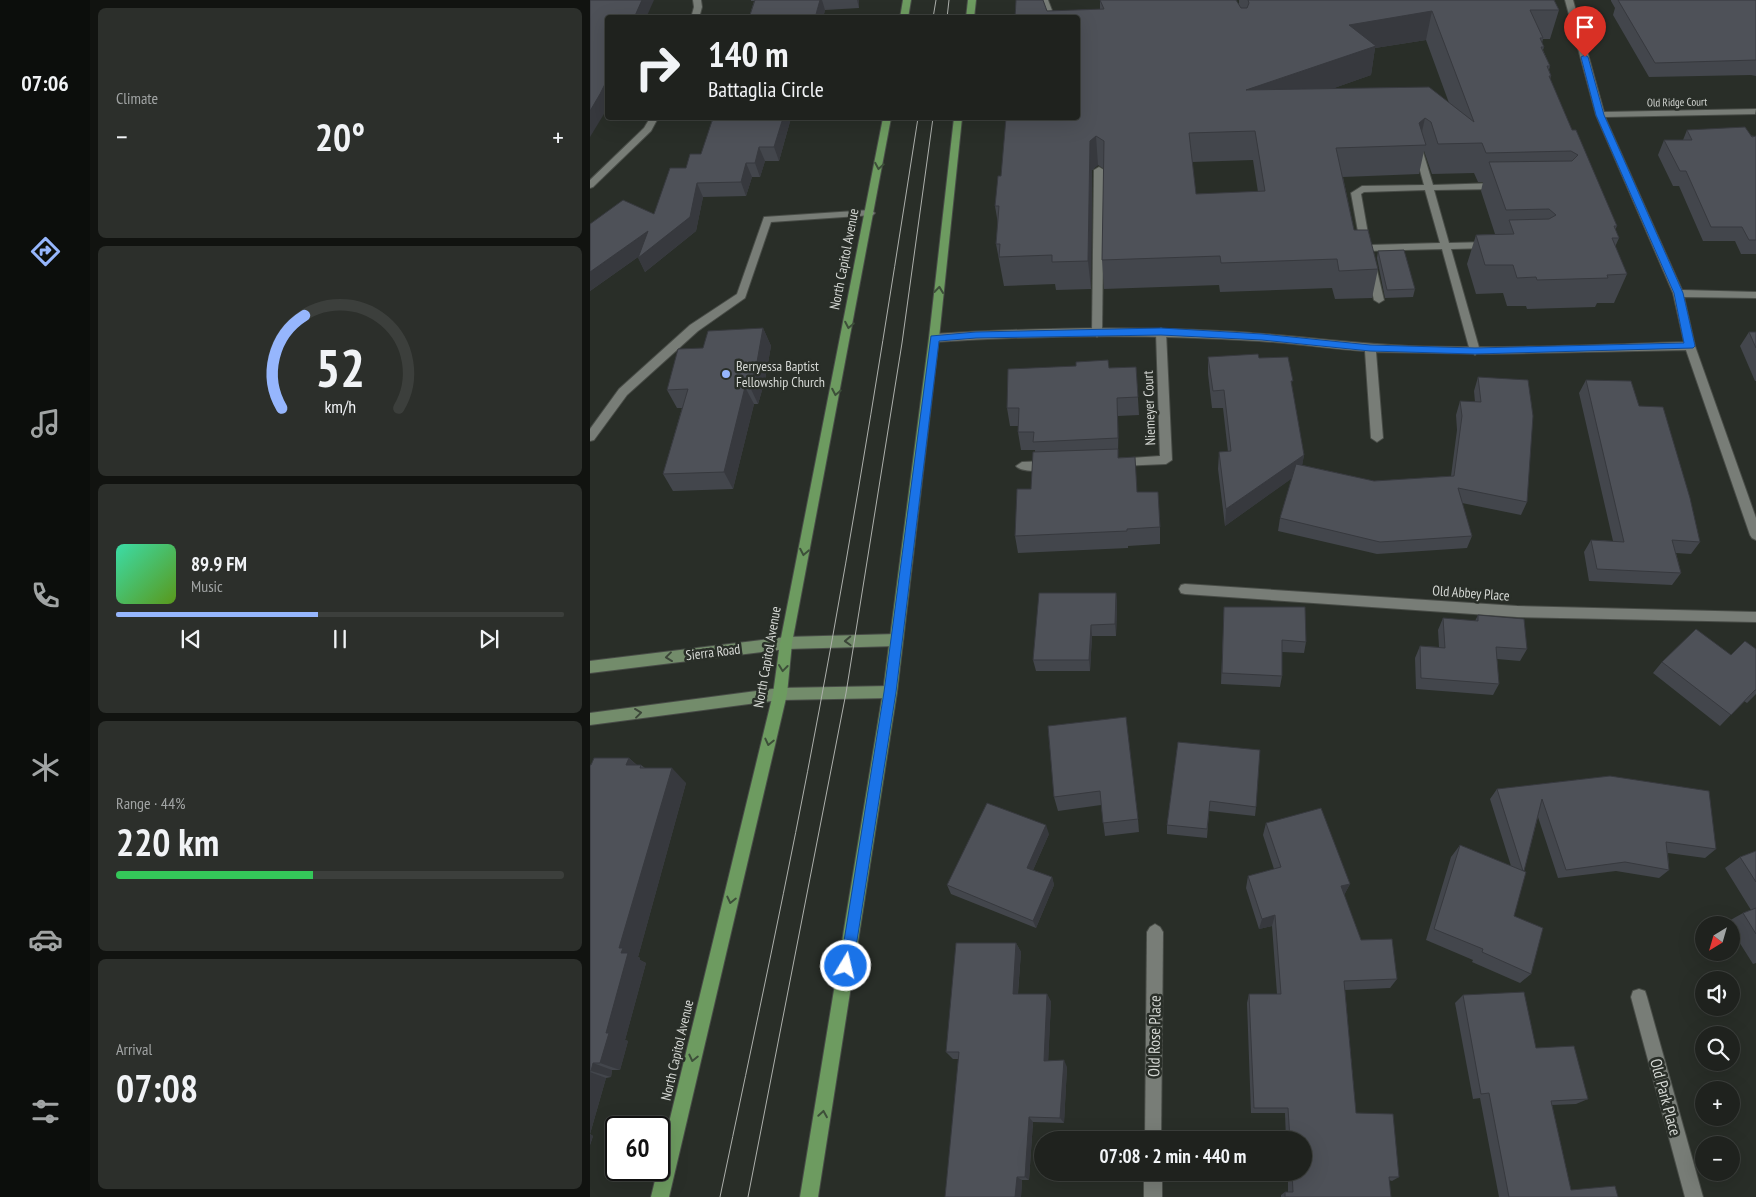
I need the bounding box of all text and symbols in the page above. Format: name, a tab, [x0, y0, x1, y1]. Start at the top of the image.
pin	[1564, 6, 1606, 57]
icon: arrive	[1571, 13, 1599, 41]
text: 140 m	[708, 31, 789, 77]
icon: right	[625, 35, 690, 100]
text: 07:06	[21, 69, 69, 97]
text: Battaglia Circle	[708, 75, 824, 103]
text: Climate	[116, 88, 158, 108]
street label: Old Ridge Court	[1647, 94, 1707, 110]
text: 20°	[315, 112, 365, 161]
text: −	[116, 118, 128, 155]
text: +	[552, 118, 564, 155]
one-way arrow	[874, 161, 884, 170]
street label: North Capitol Avenue	[825, 207, 863, 311]
icon: directions	[28, 234, 63, 269]
one-way arrow	[933, 285, 944, 293]
one-way arrow	[844, 321, 854, 330]
text: 52	[315, 334, 365, 401]
place label: Berryessa Baptist Fellowship Church	[736, 357, 825, 391]
marker: Berryessa Baptist Fellowship Church	[720, 368, 732, 380]
street label: Niemeyer Court	[1139, 370, 1159, 446]
one-way arrow	[831, 388, 841, 397]
text: km/h	[324, 395, 356, 418]
icon: music	[28, 406, 63, 441]
one-way arrow	[800, 547, 810, 556]
text: 89.9 FM	[191, 552, 247, 576]
text: Music	[191, 576, 223, 596]
icon: phone	[28, 578, 63, 613]
street label: Old Abbey Place	[1432, 581, 1510, 605]
street label: North Capitol Avenue	[749, 605, 785, 709]
icon: previous	[177, 625, 205, 653]
icon: pause	[326, 625, 354, 653]
icon: next	[475, 625, 503, 653]
one-way arrow	[844, 636, 852, 646]
street label: Sierra Road	[685, 640, 741, 664]
one-way arrow	[664, 651, 672, 662]
one-way arrow	[778, 665, 789, 673]
one-way arrow	[635, 708, 643, 719]
one-way arrow	[764, 737, 775, 746]
icon: climate	[28, 750, 63, 785]
text: Range · 44%	[116, 793, 185, 813]
text: 220 km	[116, 817, 219, 866]
one-way arrow	[726, 895, 737, 904]
north arrow	[1695, 916, 1740, 961]
map controls	[1695, 916, 1740, 1181]
icon: car	[28, 922, 63, 957]
position arrow	[819, 939, 871, 991]
button: sound	[1695, 971, 1740, 1016]
street label: Old Rose Place	[1143, 995, 1165, 1077]
street label: North Capitol Avenue	[657, 998, 697, 1102]
button: search	[1695, 1026, 1740, 1071]
text: Arrival	[116, 1039, 152, 1059]
one-way arrow	[688, 1053, 699, 1062]
street label: Old Park Place	[1646, 1056, 1686, 1138]
text: 07:08	[116, 1063, 198, 1112]
button: +	[1695, 1081, 1740, 1126]
icon: filters	[28, 1094, 63, 1129]
one-way arrow	[817, 1110, 827, 1119]
speed limit sign: 60	[605, 1116, 670, 1181]
button: −	[1695, 1136, 1740, 1181]
text: 07:08 · 2 min · 440 m	[1100, 1144, 1246, 1168]

